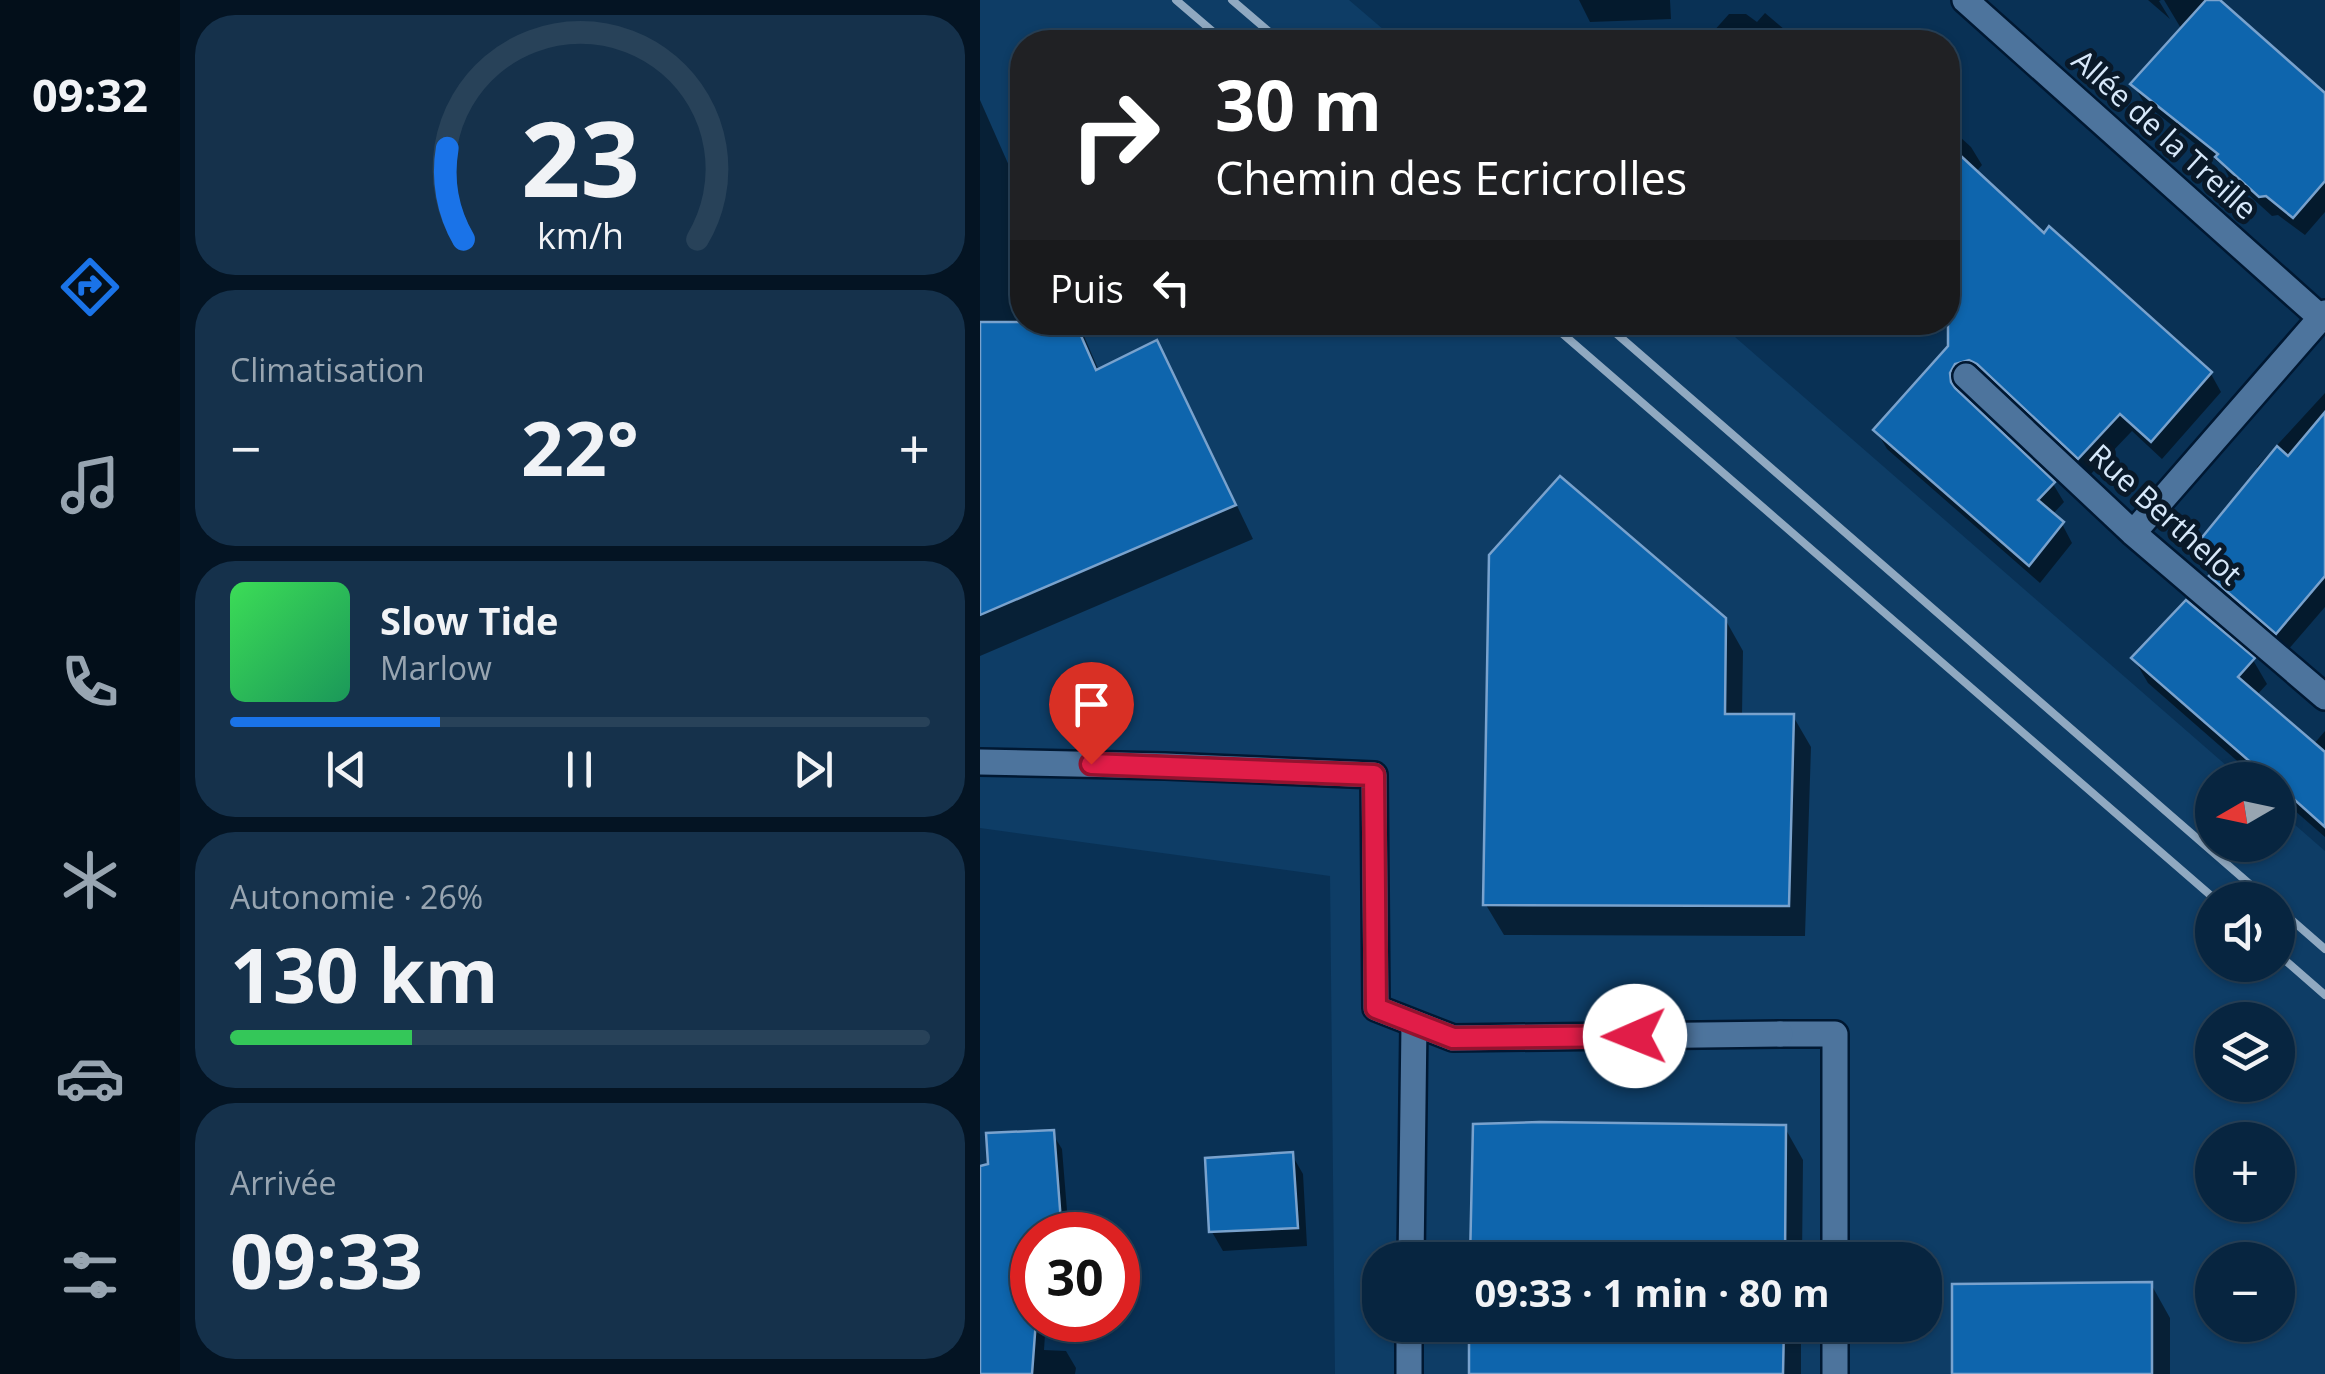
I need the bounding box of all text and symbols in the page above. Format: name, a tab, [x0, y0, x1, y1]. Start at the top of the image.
street label: Allée de la Treille	[2064, 40, 2266, 228]
text: 30 m	[1215, 56, 1382, 152]
text: 09:32	[32, 64, 148, 125]
icon: right	[1050, 70, 1180, 200]
text: 23	[521, 86, 639, 227]
text: Chemin des Ecricrolles	[1215, 147, 1687, 208]
text: km/h	[537, 211, 623, 259]
icon: directions	[55, 252, 125, 322]
icon: left	[1144, 260, 1199, 315]
text: Puis	[1050, 262, 1124, 314]
text: Climatisation	[230, 348, 425, 391]
text: 22°	[521, 396, 639, 498]
text: −	[230, 410, 261, 485]
text: +	[899, 410, 930, 485]
street label: Rue Berthelot	[2081, 434, 2251, 593]
icon: music	[55, 450, 125, 520]
text: Slow Tide	[380, 594, 559, 646]
text: Marlow	[380, 646, 492, 689]
icon: phone	[55, 647, 125, 717]
pin	[1049, 662, 1134, 765]
icon: arrive	[1064, 677, 1119, 732]
icon: previous	[319, 742, 374, 797]
icon: pause	[552, 742, 607, 797]
icon: next	[786, 742, 841, 797]
north arrow	[2195, 762, 2295, 862]
map controls	[2195, 762, 2295, 1342]
icon: climate	[55, 845, 125, 915]
text: Autonomie · 26%	[230, 875, 483, 918]
button: sound	[2195, 882, 2295, 982]
text: 130 km	[230, 923, 498, 1025]
position arrow	[1583, 984, 1687, 1088]
button: layers	[2195, 1002, 2295, 1102]
icon: car	[55, 1043, 125, 1113]
button: +	[2195, 1122, 2295, 1222]
text: Arrivée	[230, 1161, 336, 1204]
text: 09:33	[230, 1209, 423, 1311]
speed limit sign: 30	[1010, 1212, 1140, 1342]
icon: filters	[55, 1240, 125, 1310]
button: −	[2195, 1242, 2295, 1342]
text: 09:33 · 1 min · 80 m	[1474, 1266, 1830, 1318]

